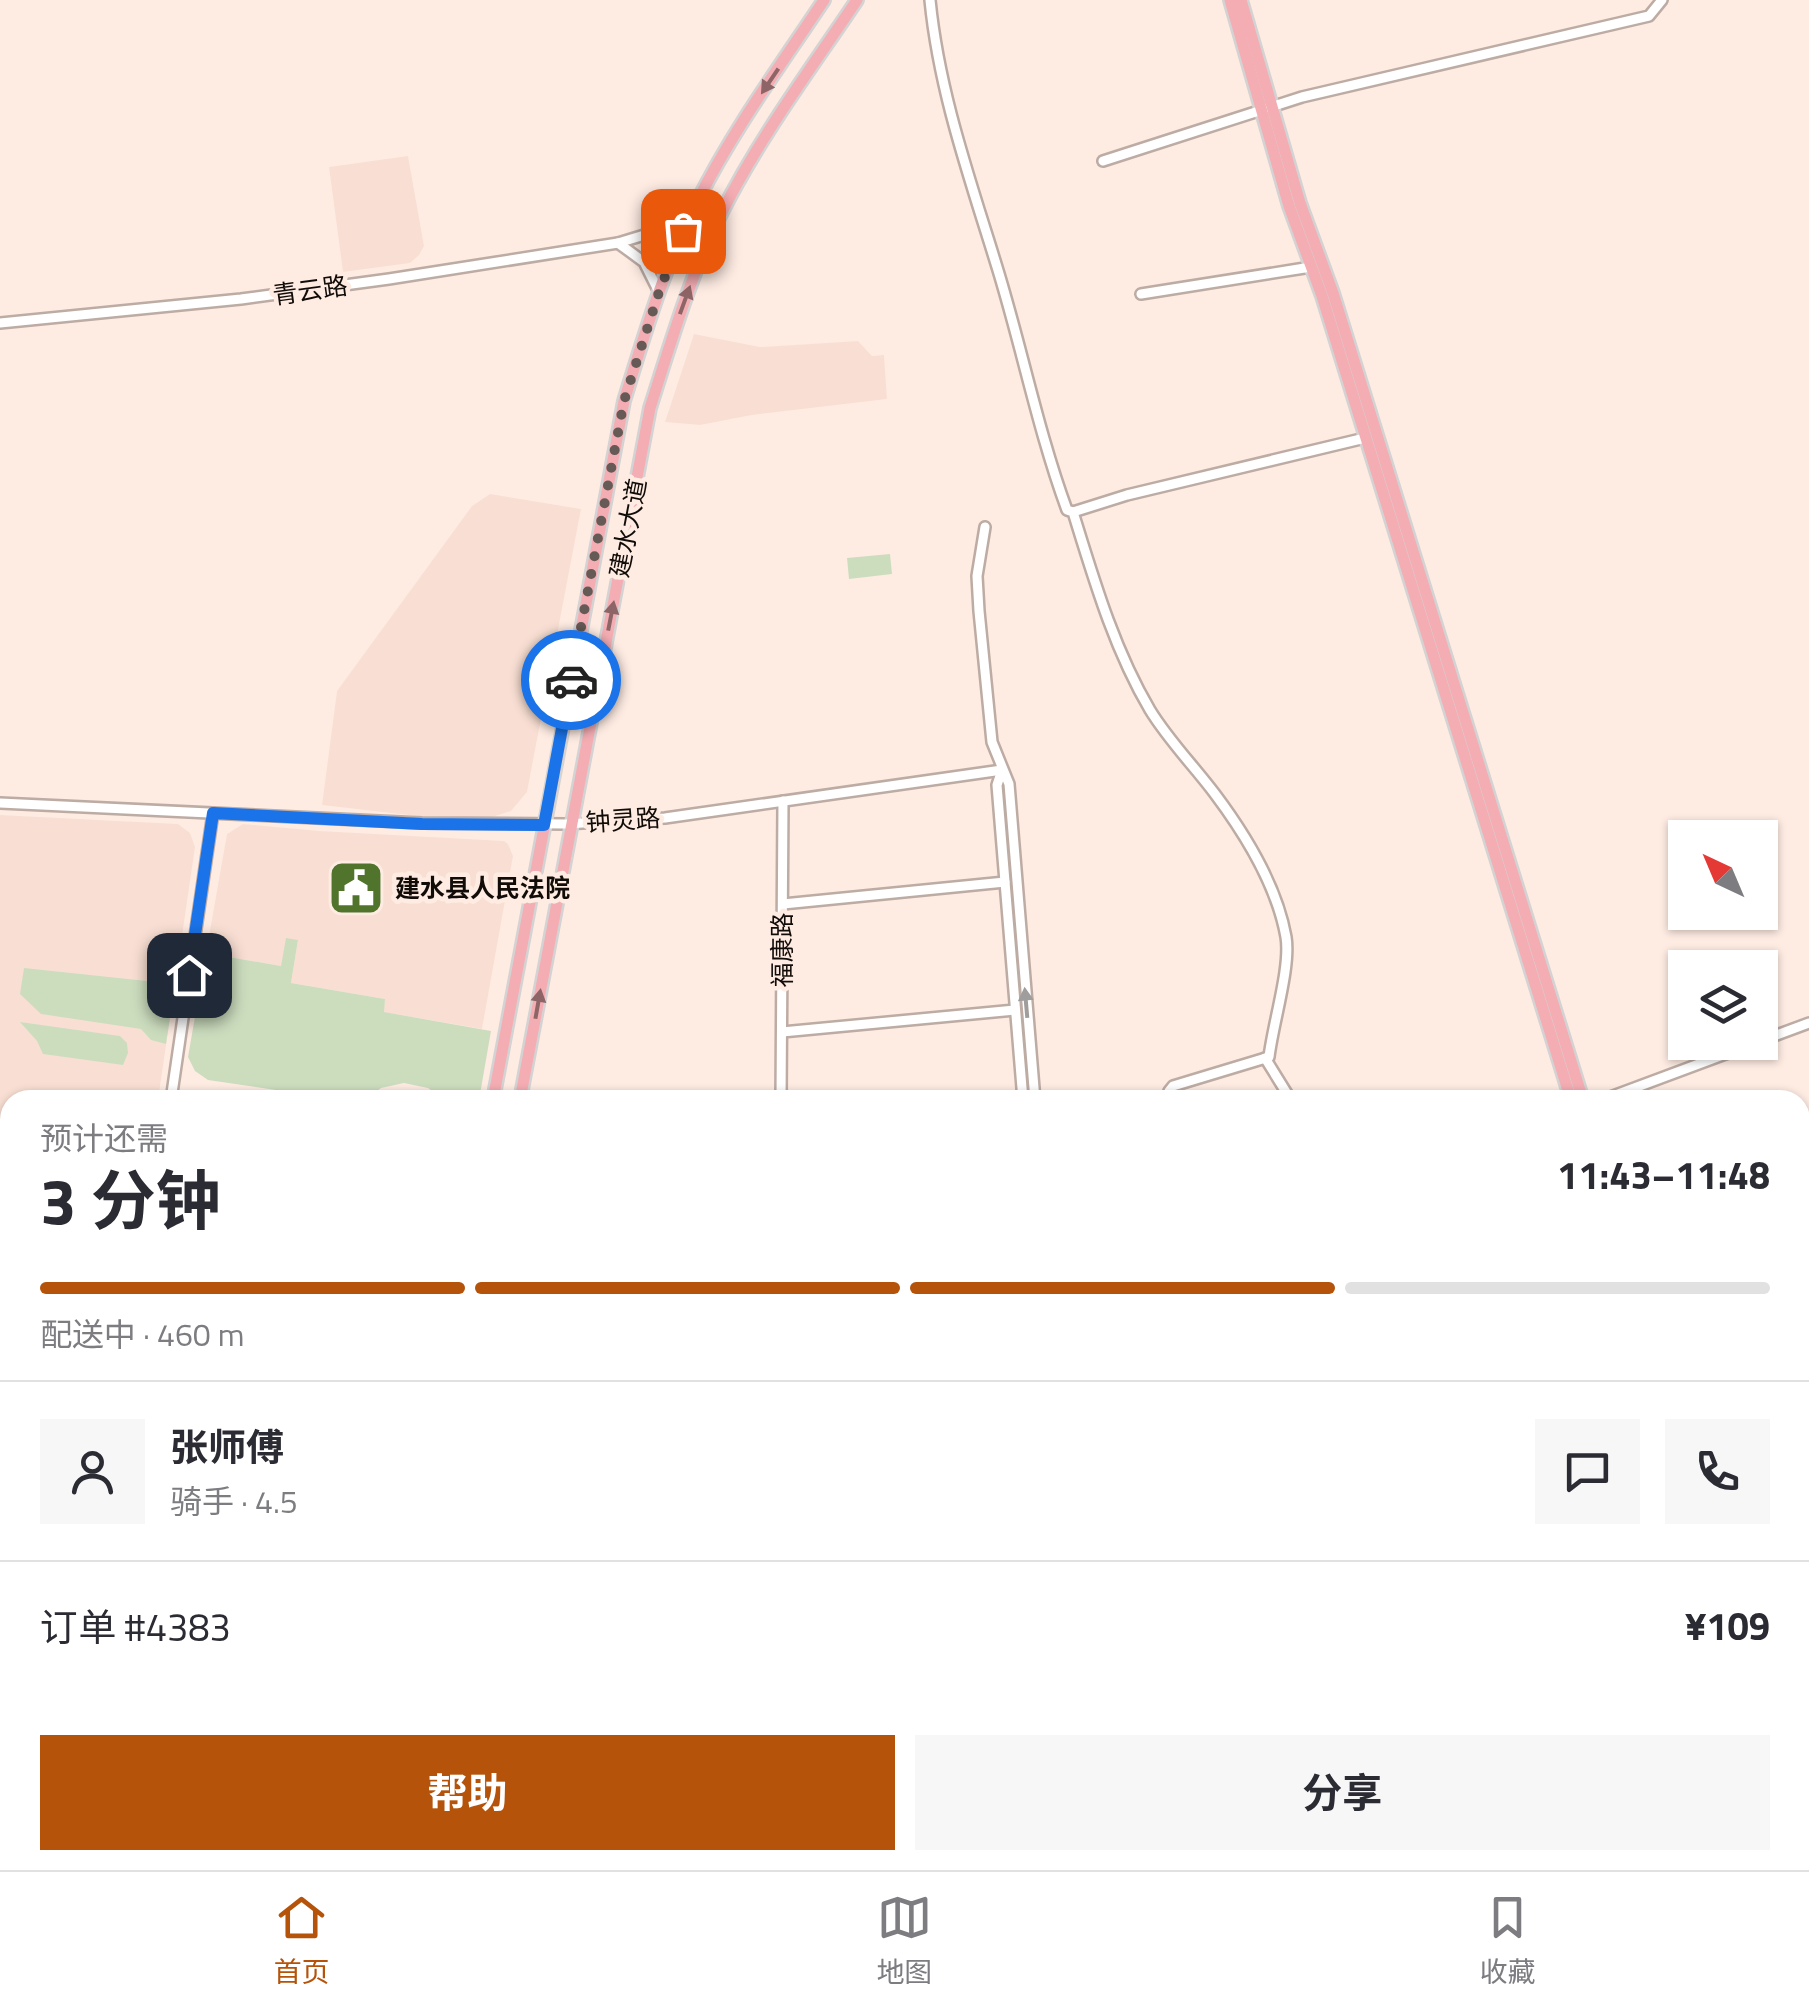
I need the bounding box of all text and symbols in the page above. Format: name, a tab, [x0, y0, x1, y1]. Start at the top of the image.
one-way arrow	[761, 68, 780, 95]
pin	[641, 189, 726, 274]
icon: bag	[656, 204, 711, 259]
street label: 青云路	[270, 266, 350, 314]
one-way arrow	[678, 285, 693, 315]
street label: 建水大道	[600, 475, 656, 581]
one-way arrow	[603, 600, 619, 631]
courier	[521, 630, 621, 730]
icon: car	[544, 653, 599, 708]
street label: 钟灵路	[584, 798, 662, 842]
north arrow	[1668, 820, 1778, 930]
map controls	[1668, 820, 1778, 1060]
public building icon: 建水县人民法院	[326, 858, 386, 918]
place label: 建水县人民法院	[395, 869, 570, 907]
street label: 福康路	[763, 912, 801, 988]
pin	[147, 933, 232, 1018]
icon: home	[162, 948, 217, 1003]
button: layers	[1668, 950, 1778, 1060]
one-way arrow	[1018, 986, 1034, 1018]
one-way arrow	[531, 988, 546, 1019]
text: 预计还需	[40, 1114, 168, 1162]
text: 11:43–11:48	[1557, 1146, 1770, 1204]
text: 3 分钟	[40, 1150, 221, 1249]
text: 配送中 · 460 m	[40, 1310, 245, 1358]
text: 张师傅	[170, 1418, 284, 1476]
button: person	[40, 1419, 145, 1524]
button: chat	[1535, 1419, 1640, 1524]
button: phone	[1665, 1419, 1770, 1524]
text: 骑手 · 4.5	[170, 1477, 298, 1525]
text: ¥109	[1685, 1597, 1770, 1655]
text: 订单 #4383	[40, 1598, 231, 1656]
button: 帮助	[40, 1735, 895, 1850]
button: 分享	[915, 1735, 1770, 1850]
tab: 首页	[273, 1890, 330, 1993]
tab: 地图	[876, 1890, 933, 1993]
tab: 收藏	[1479, 1890, 1536, 1993]

